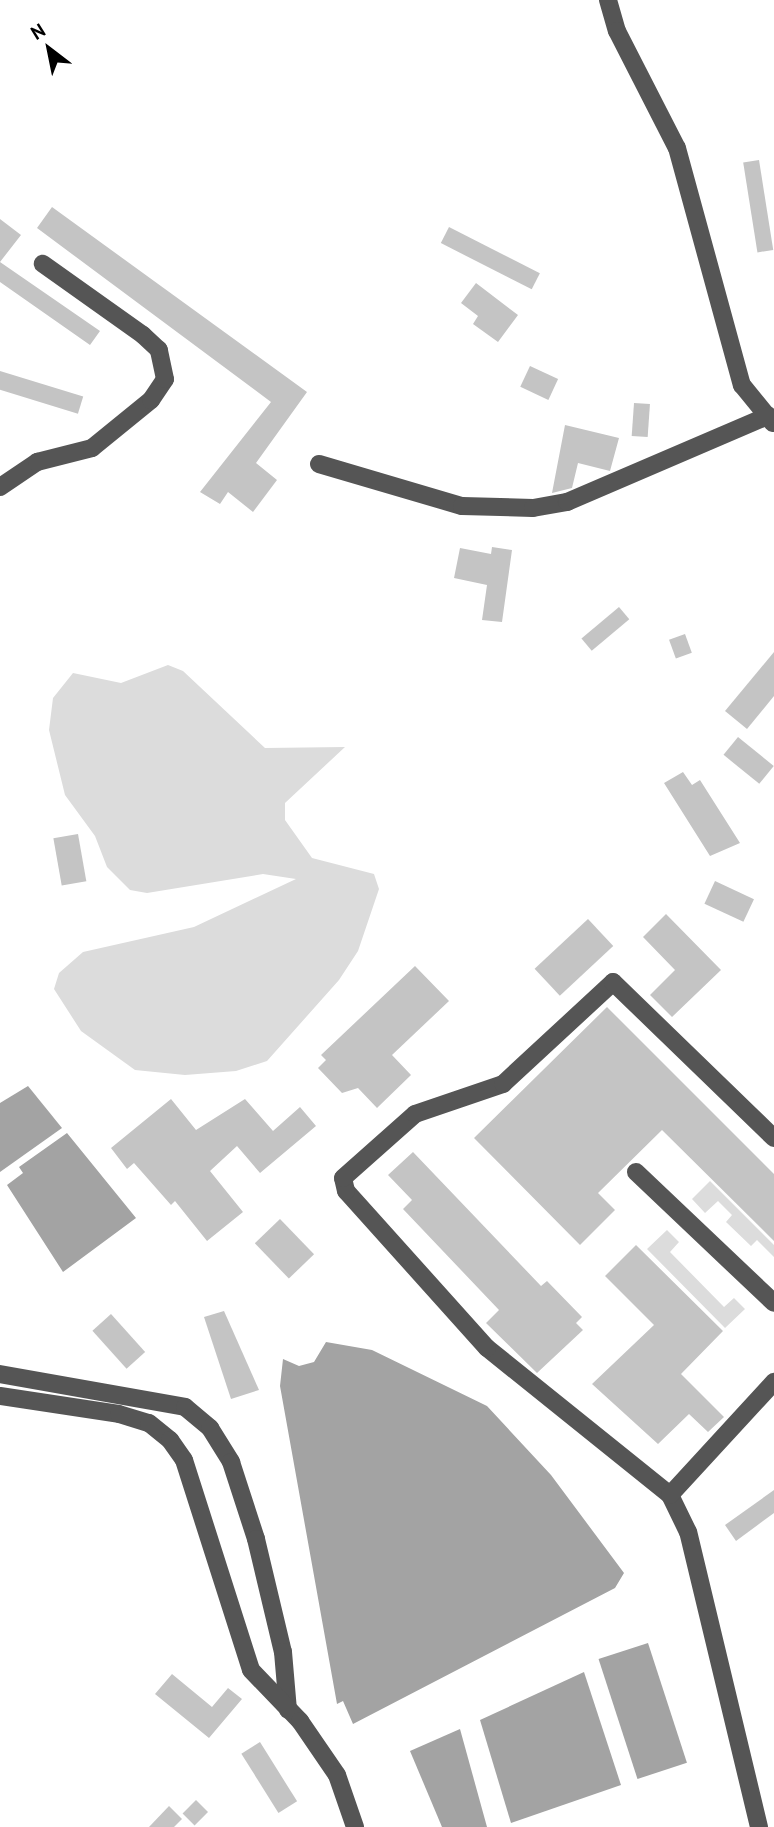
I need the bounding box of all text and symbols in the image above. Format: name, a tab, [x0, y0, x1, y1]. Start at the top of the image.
north arrow	[14, 14, 84, 84]
text: N	[26, 18, 50, 45]

